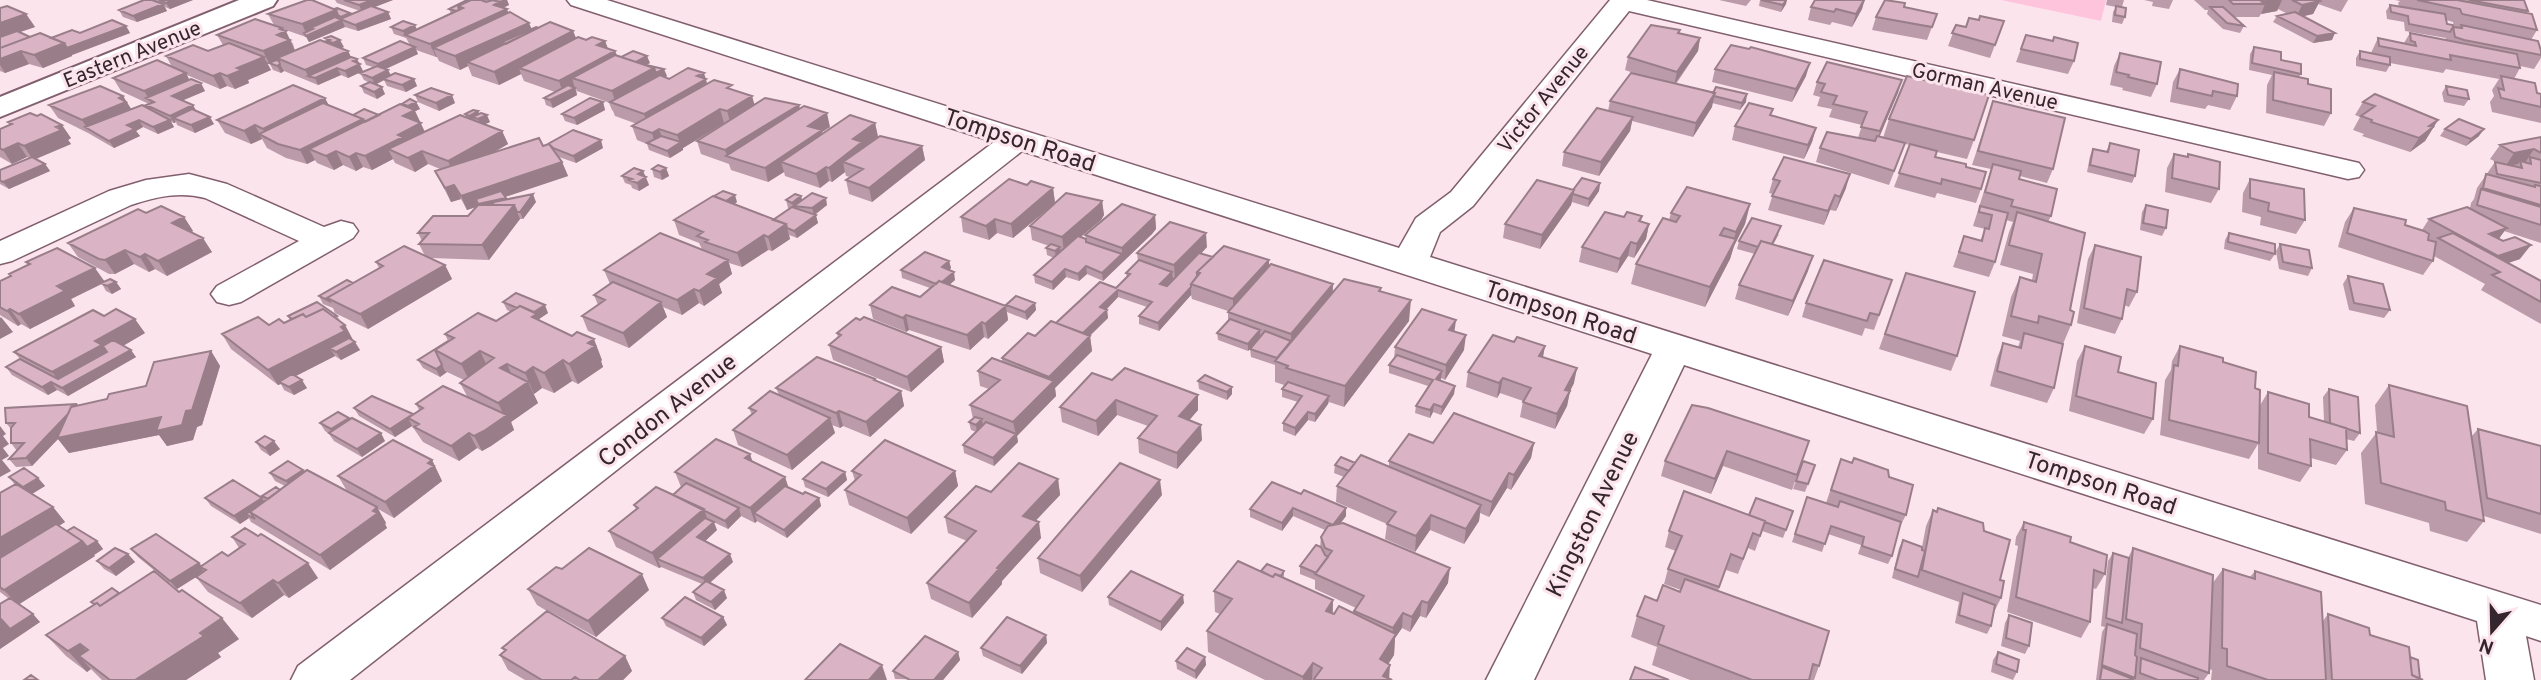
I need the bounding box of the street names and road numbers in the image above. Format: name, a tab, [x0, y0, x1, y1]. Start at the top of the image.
street label: Eastern Avenue	[60, 15, 206, 95]
street label: Victor Avenue	[1492, 40, 1596, 159]
street label: Gorman Avenue	[1909, 57, 2061, 117]
street label: Tompson Road	[940, 103, 1099, 181]
street label: Tompson Road	[1481, 275, 1640, 353]
street label: Condon Avenue	[593, 348, 744, 475]
street label: Kingston Avenue	[1541, 427, 1647, 603]
street label: Tompson Road	[2021, 446, 2180, 524]

